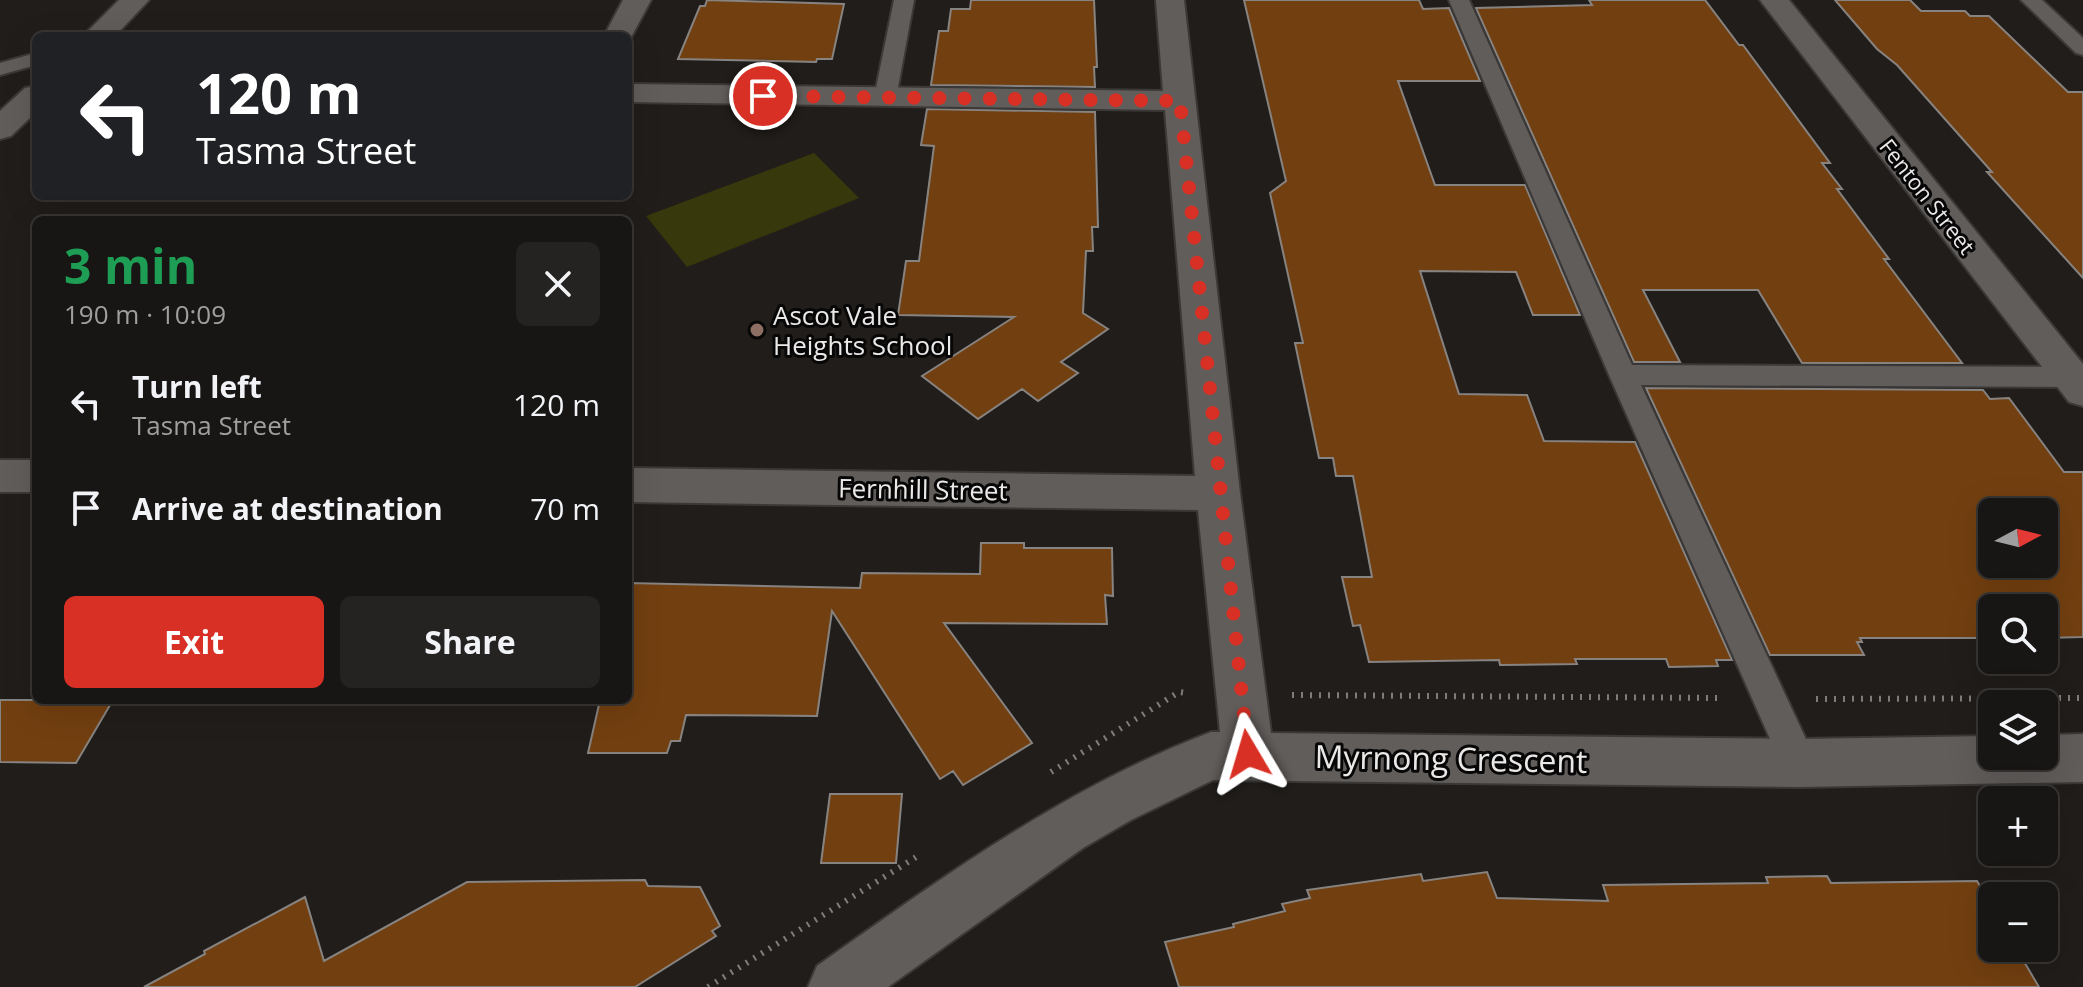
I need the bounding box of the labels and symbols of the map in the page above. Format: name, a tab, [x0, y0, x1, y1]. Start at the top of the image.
pin	[729, 62, 797, 130]
street label: Fenton Street	[1873, 132, 1983, 260]
place label: Ascot Vale Heights School	[773, 297, 952, 363]
marker: Ascot Vale Heights School	[748, 321, 766, 339]
street label: Fernhill Street	[838, 470, 1008, 508]
north arrow	[1978, 498, 2058, 578]
position arrow	[1206, 712, 1290, 796]
street label: Myrnong Crescent	[1314, 734, 1588, 782]

